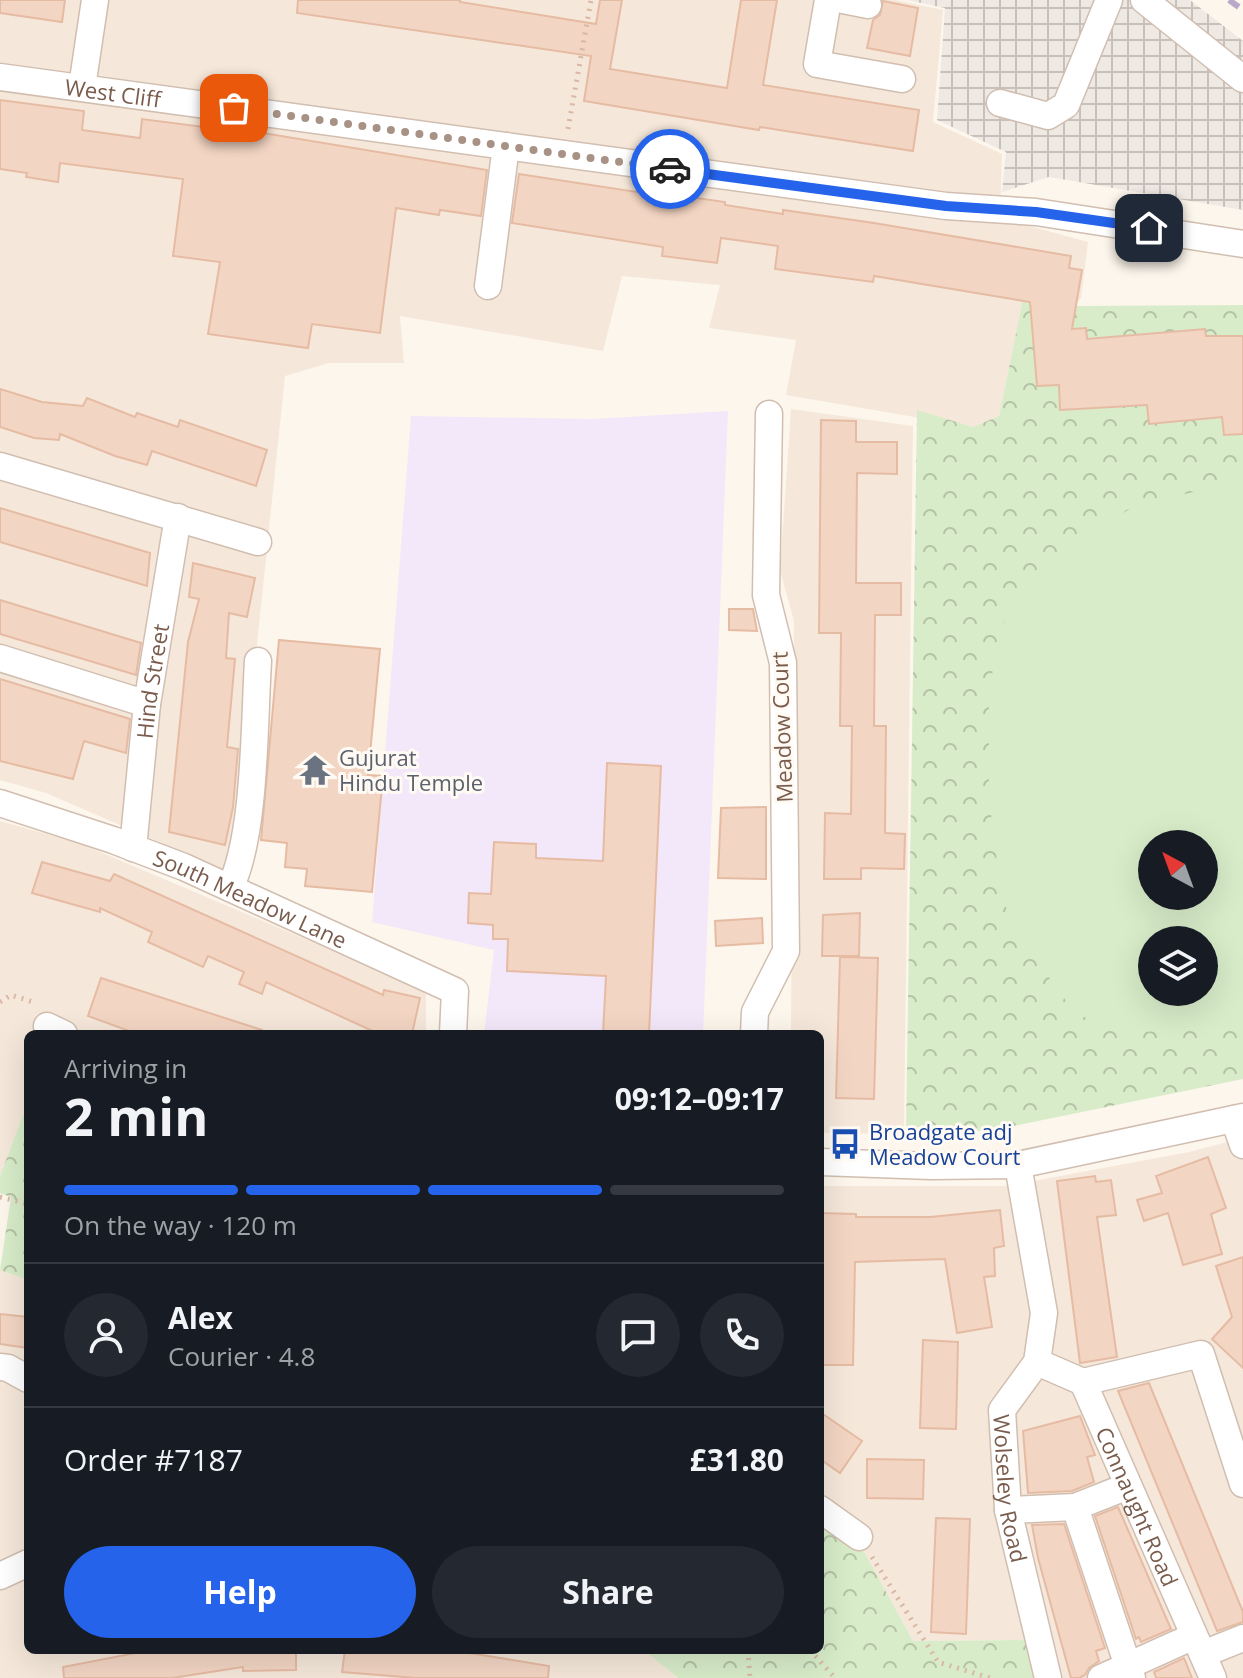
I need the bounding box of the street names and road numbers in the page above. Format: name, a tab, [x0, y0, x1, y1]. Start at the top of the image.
street label: West Cliff	[63, 71, 164, 114]
street label: Hind Street	[129, 621, 175, 740]
street label: Meadow Court	[763, 651, 799, 803]
street label: South Meadow Lane	[149, 842, 352, 955]
street label: Wolseley Road	[987, 1413, 1035, 1565]
street label: Connaught Road	[1089, 1422, 1186, 1591]

